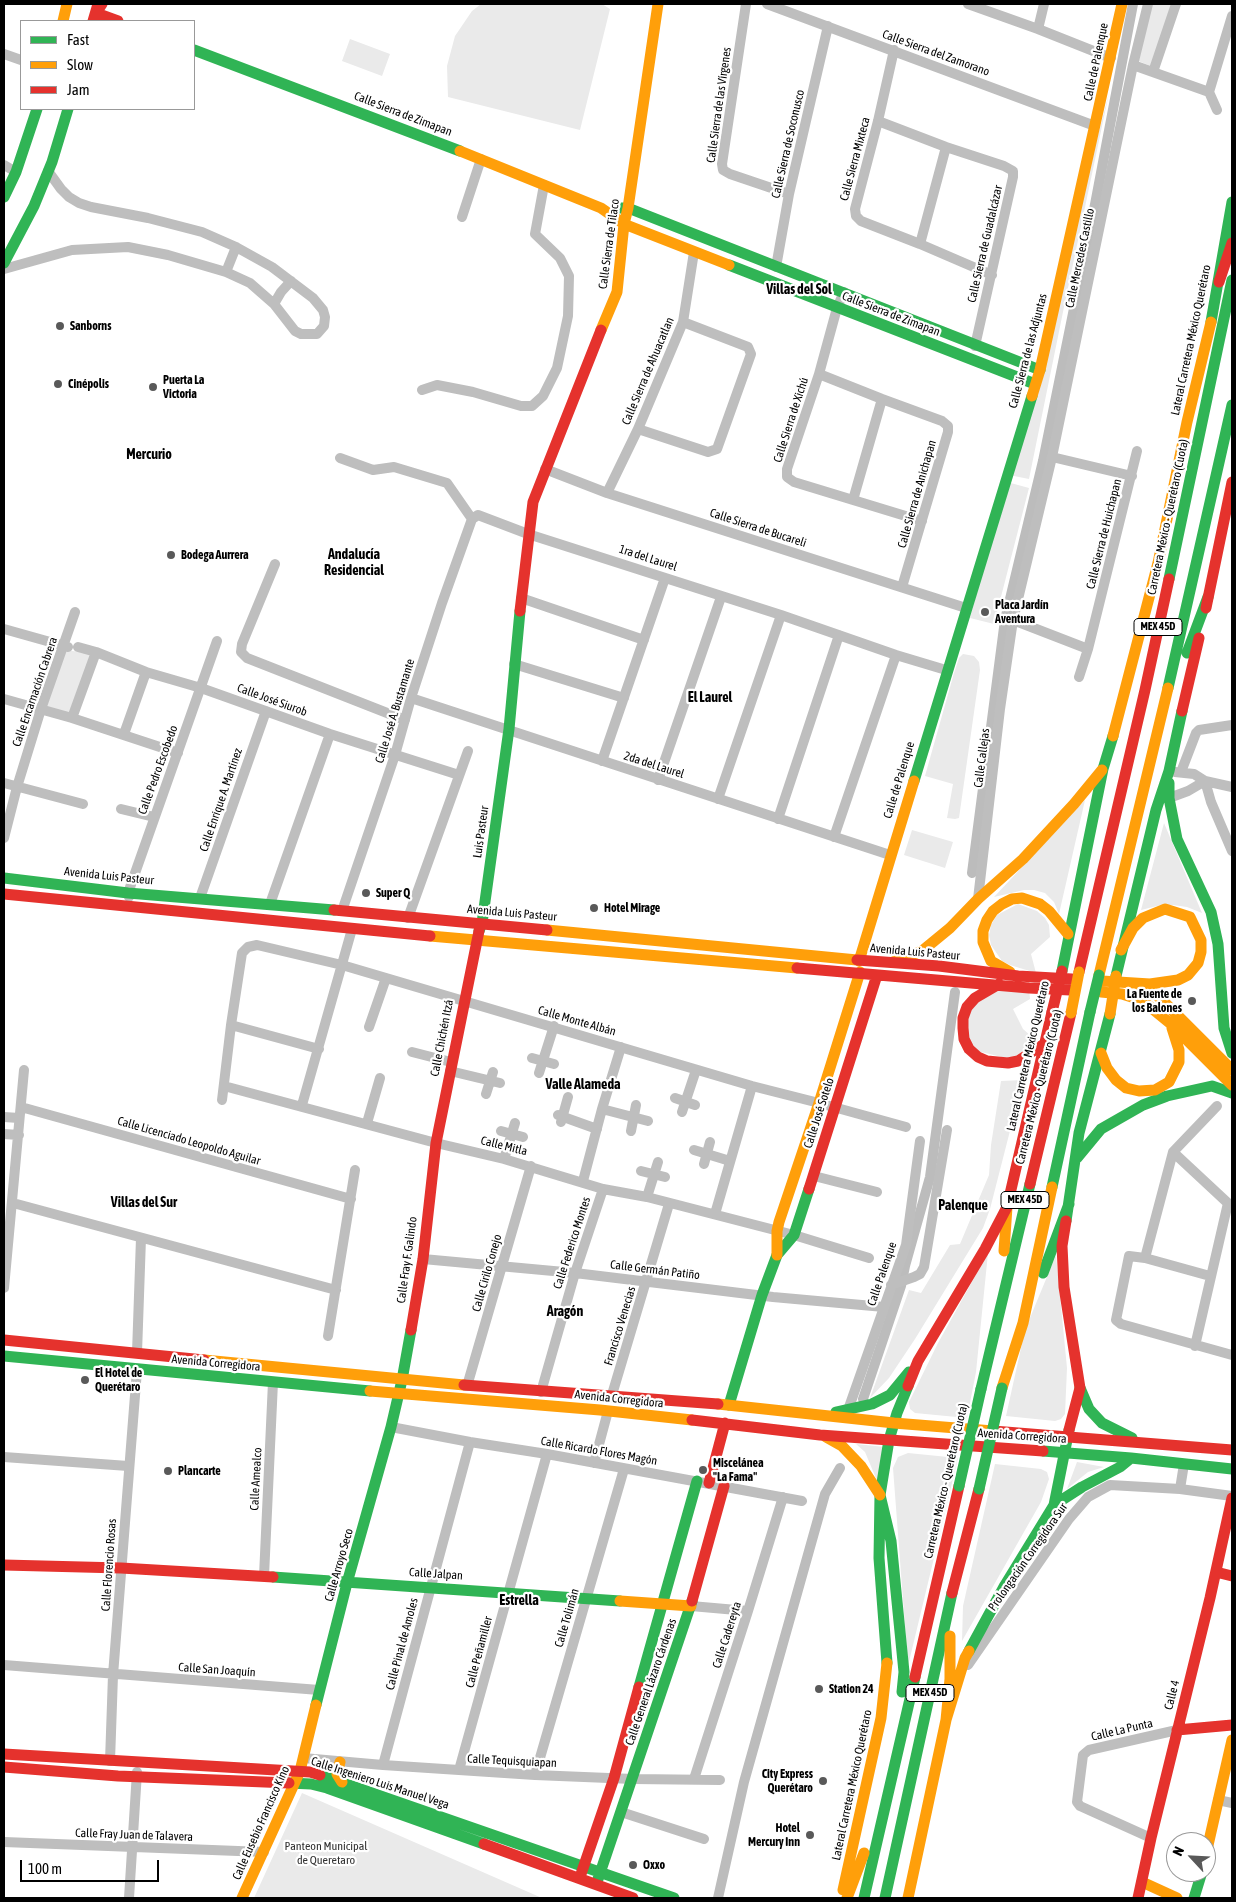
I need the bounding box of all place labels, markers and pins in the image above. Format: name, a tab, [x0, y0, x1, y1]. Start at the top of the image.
place label: Sanborns	[70, 319, 111, 333]
marker: Sanborns	[54, 320, 66, 332]
place label: Puerta La Victoria	[163, 373, 204, 401]
place label: Cinépolis	[68, 377, 109, 391]
marker: Cinépolis	[52, 378, 64, 390]
marker: Puerta La Victoria	[147, 381, 159, 393]
place label: Bodega Aurrera	[181, 548, 249, 562]
marker: Bodega Aurrera	[165, 549, 177, 561]
place label: Placa Jardín Aventura	[995, 598, 1049, 626]
marker: Placa Jardín Aventura	[979, 606, 991, 618]
place label: Super Q	[376, 886, 410, 900]
marker: Super Q	[360, 887, 372, 899]
place label: Hotel Mirage	[604, 901, 660, 915]
marker: Hotel Mirage	[588, 902, 600, 914]
place label: La Fuente de los Balones	[1127, 987, 1182, 1015]
marker: La Fuente de los Balones	[1186, 995, 1198, 1007]
place label: El Hotel de Querétaro	[95, 1366, 142, 1394]
marker: El Hotel de Querétaro	[79, 1374, 91, 1386]
place label: Miscelánea "La Fama"	[713, 1456, 764, 1484]
place label: Plancarte	[178, 1464, 221, 1478]
marker: Miscelánea "La Fama"	[697, 1464, 709, 1476]
marker: Plancarte	[162, 1465, 174, 1477]
place label: Station 24	[829, 1682, 874, 1696]
marker: Station 24	[813, 1683, 825, 1695]
place label: City Express Querétaro	[762, 1767, 813, 1795]
marker: City Express Querétaro	[817, 1775, 829, 1787]
place label: Hotel Mercury Inn	[748, 1821, 800, 1849]
marker: Hotel Mercury Inn	[804, 1829, 816, 1841]
place label: Oxxo	[643, 1858, 665, 1872]
marker: Oxxo	[627, 1859, 639, 1871]

